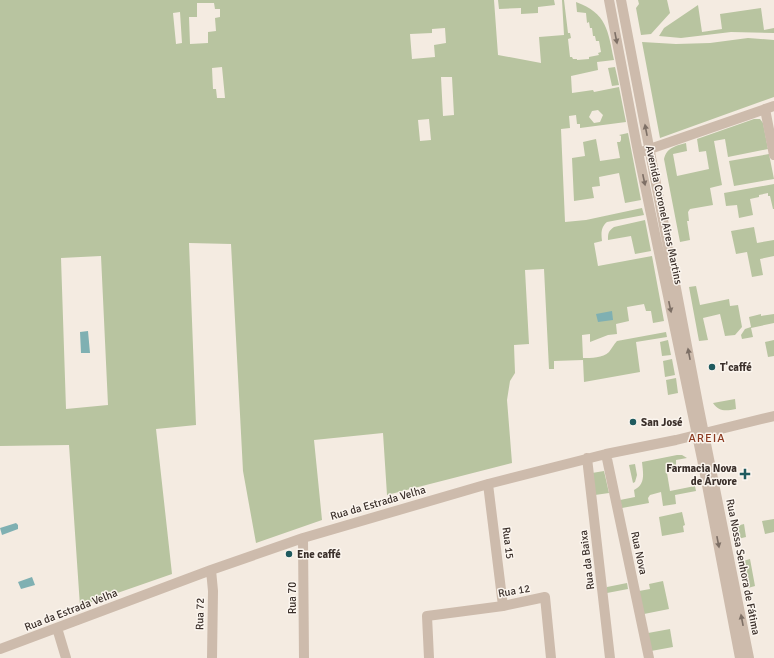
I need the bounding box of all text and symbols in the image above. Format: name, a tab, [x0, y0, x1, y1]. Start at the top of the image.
one-way arrow	[614, 32, 620, 44]
one-way arrow	[643, 124, 649, 136]
street label: Avenida Coronel Aires Martins	[643, 144, 685, 286]
one-way arrow	[641, 173, 647, 186]
one-way arrow	[668, 301, 674, 313]
one-way arrow	[686, 348, 692, 360]
place label: T'caffé	[720, 361, 752, 374]
marker: T'caffé	[707, 362, 717, 372]
place label: San José	[641, 416, 683, 429]
marker: San José	[628, 417, 638, 427]
district label: AREIA	[688, 431, 726, 446]
place label: Farmacia Nova de Árvore	[666, 462, 738, 488]
marker: Farmacia Nova de Árvore	[740, 469, 750, 479]
street label: Rua da Estrada Velha	[329, 483, 428, 523]
street label: Rua Nossa Senhora de Fátima	[723, 498, 763, 637]
street label: Rua 15	[500, 526, 516, 560]
street label: Rua da Baixa	[577, 529, 597, 591]
street label: Rua Nova	[628, 530, 650, 576]
one-way arrow	[715, 536, 721, 548]
place label: Ene caffé	[297, 548, 341, 561]
marker: Ene caffé	[284, 549, 294, 559]
street label: Rua 70	[286, 582, 299, 614]
street label: Rua 12	[497, 582, 531, 600]
street label: Rua da Estrada Velha	[23, 586, 120, 634]
street label: Rua 72	[193, 598, 207, 630]
one-way arrow	[738, 614, 744, 626]

